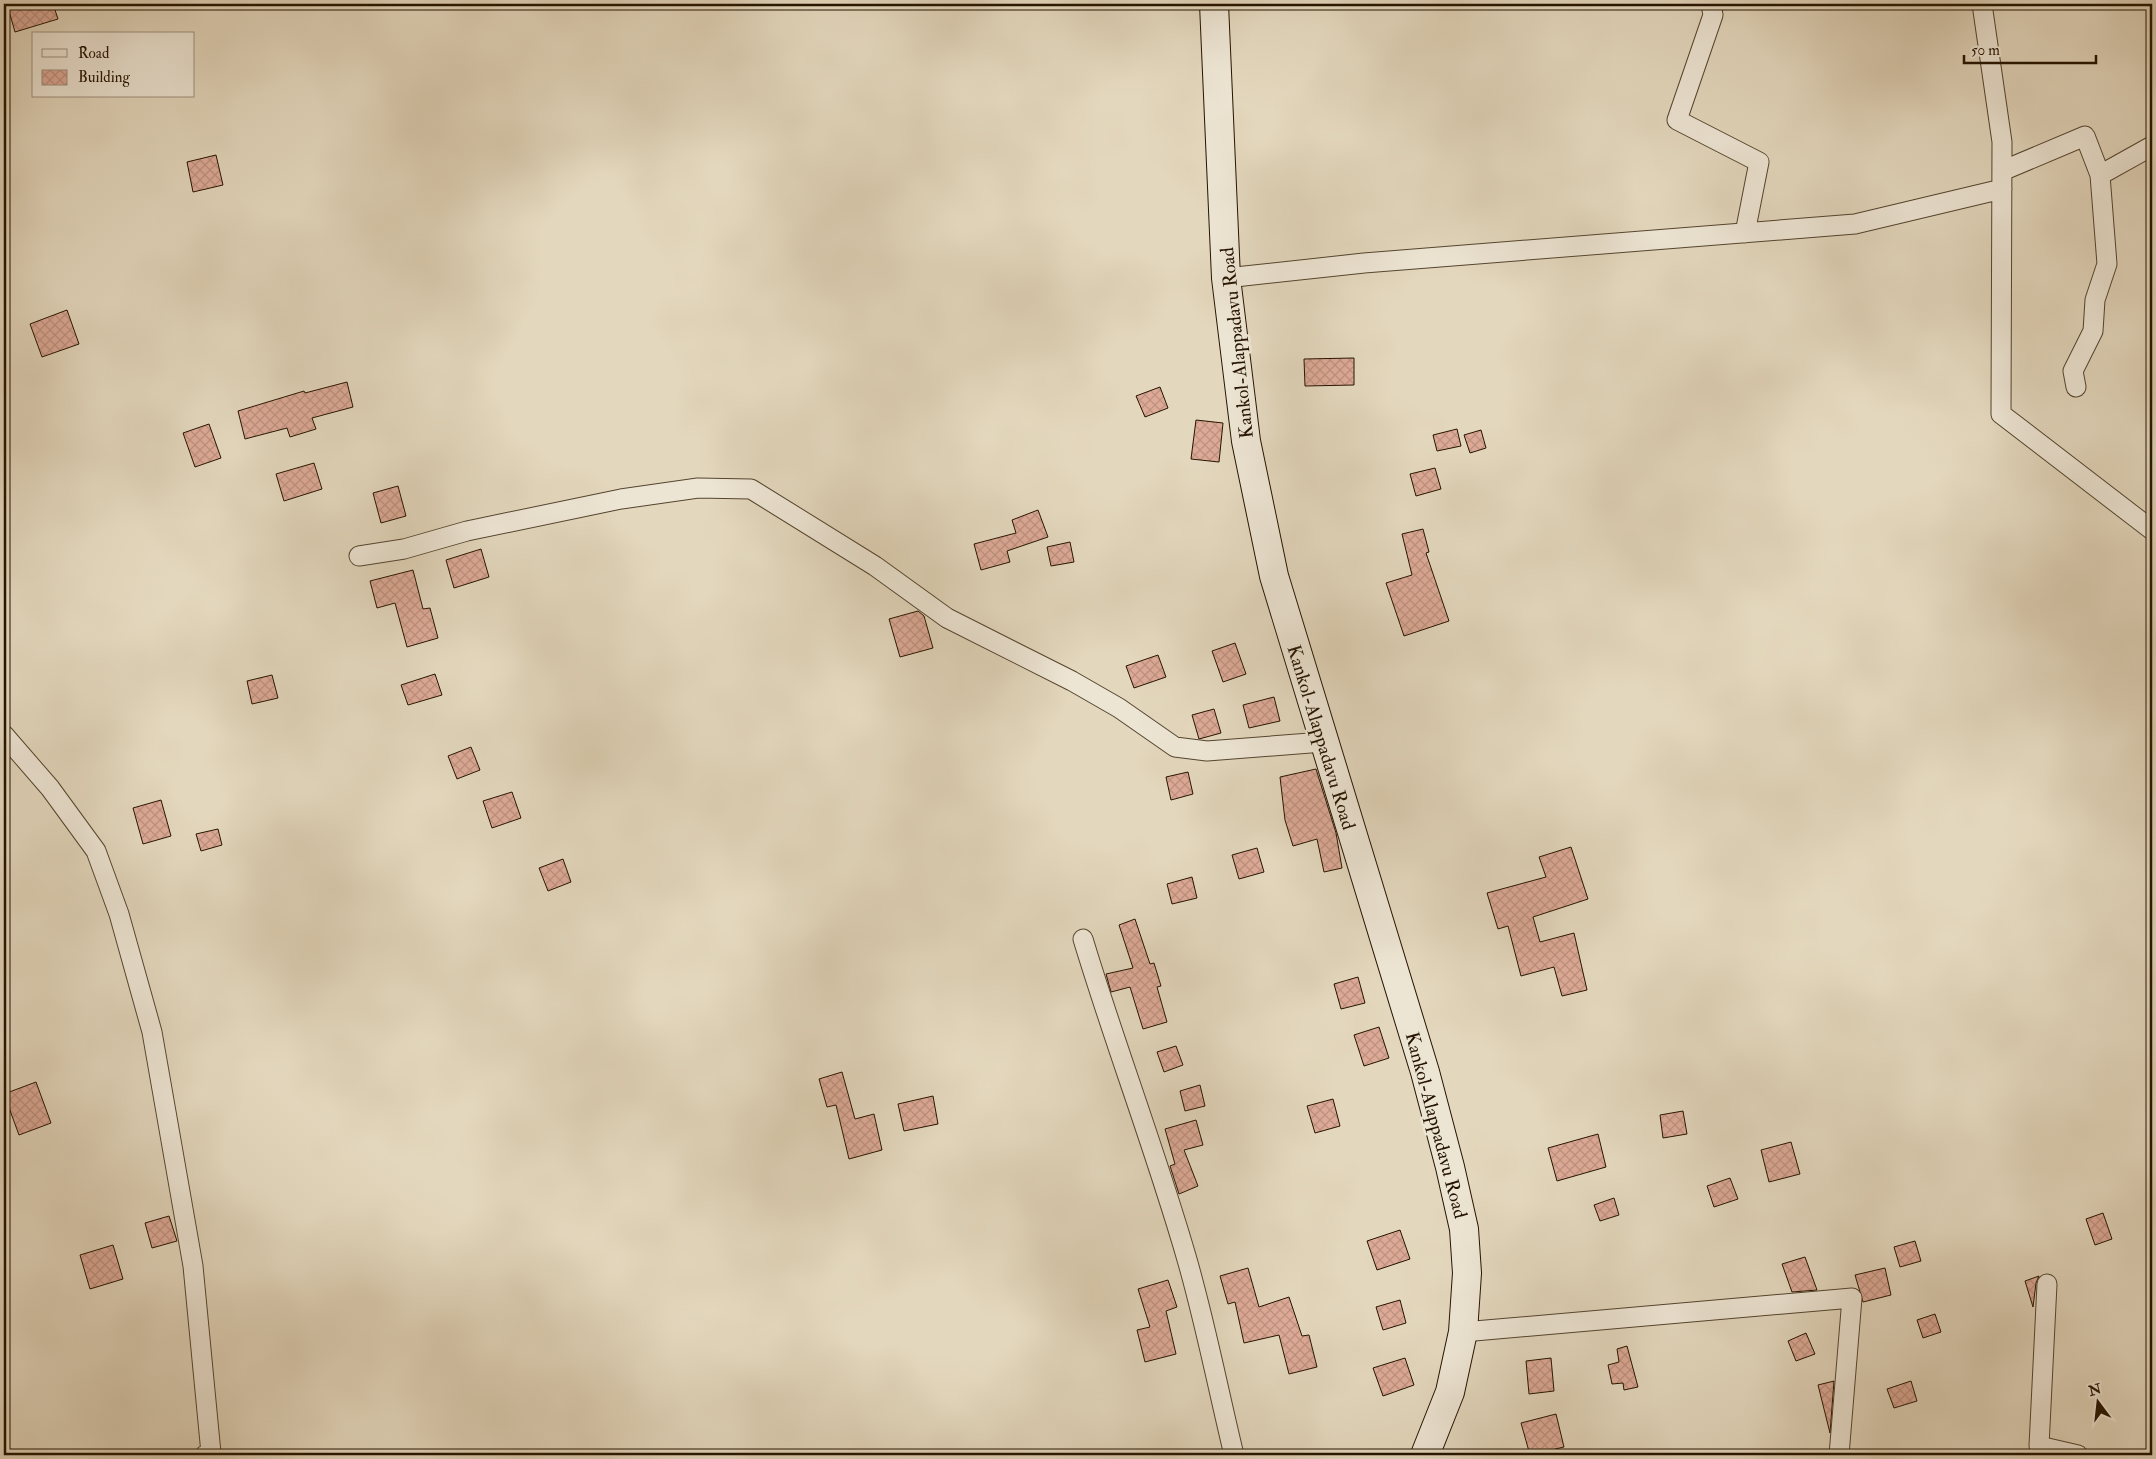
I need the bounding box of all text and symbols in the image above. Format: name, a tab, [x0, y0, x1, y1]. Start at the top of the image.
legend	[32, 32, 195, 98]
scale bar	[1964, 32, 2096, 64]
text: 50 m	[1971, 41, 2000, 60]
text: Road	[78, 44, 110, 63]
text: Building	[78, 68, 130, 87]
street label: Kankol-Alappadavu Road	[1215, 245, 1260, 440]
street label: Kankol-Alappadavu Road	[1281, 642, 1361, 834]
street label: Kankol-Alappadavu Road	[1399, 1029, 1473, 1222]
north arrow	[2074, 1376, 2124, 1426]
text: N	[2086, 1380, 2103, 1400]

